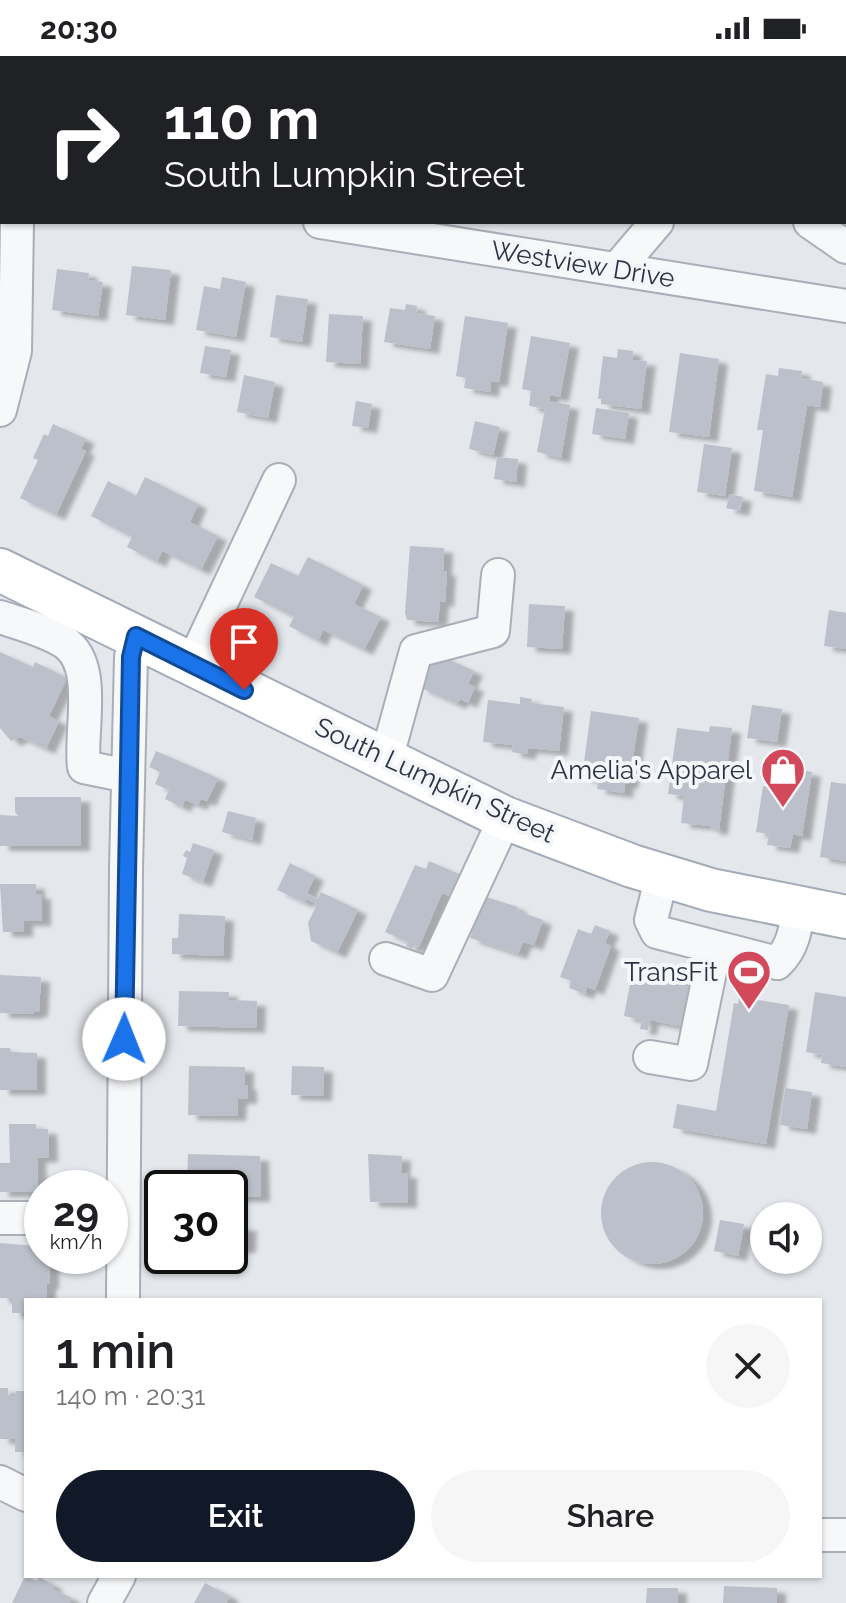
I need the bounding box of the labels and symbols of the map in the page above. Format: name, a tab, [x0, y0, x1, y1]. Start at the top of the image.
street label: Westview Drive	[489, 235, 677, 293]
pin	[210, 608, 278, 690]
street label: South Lumpkin Street	[310, 711, 560, 849]
shop icon: Amelia's Apparel	[759, 746, 807, 809]
place label: Amelia's Apparel	[551, 755, 753, 785]
sports icon: TransFit	[725, 948, 773, 1011]
place label: TransFit	[624, 957, 718, 987]
position arrow	[82, 997, 166, 1081]
speed limit sign: 30	[144, 1170, 248, 1274]

